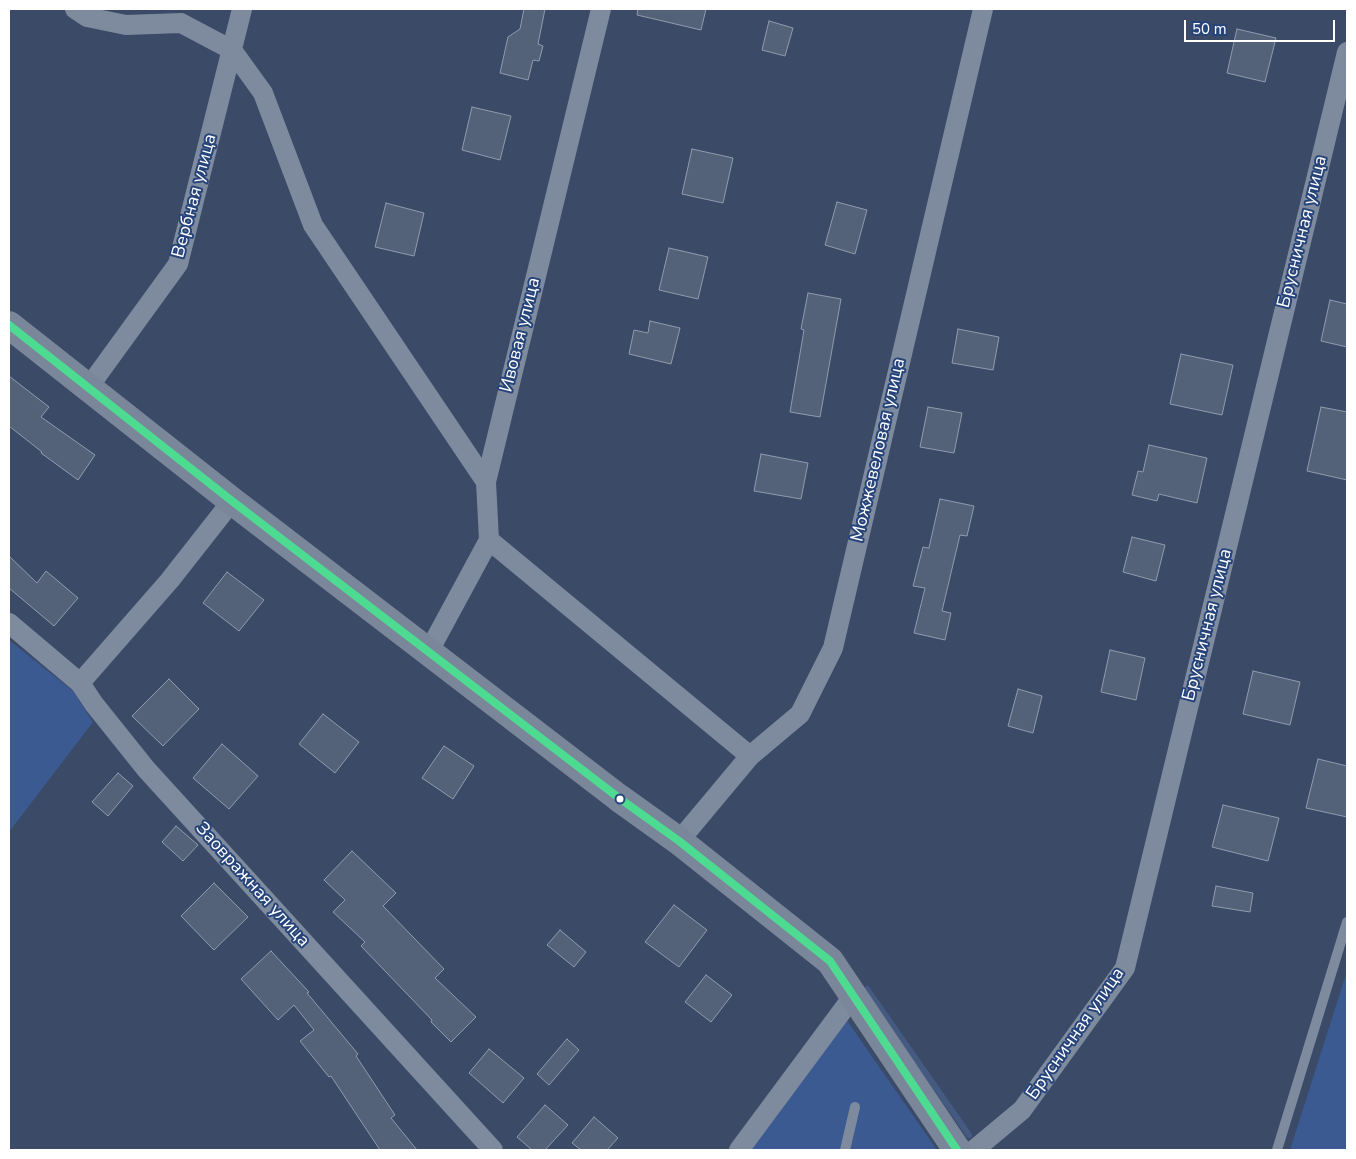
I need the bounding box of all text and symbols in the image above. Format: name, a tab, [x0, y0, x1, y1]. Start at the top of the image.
scale bar	[1186, 10, 1337, 42]
text: 50 m	[1192, 19, 1227, 39]
street label: Вербная улица	[168, 132, 222, 260]
street label: Брусничная улица	[1274, 154, 1332, 310]
street label: Ивовая улица	[496, 275, 546, 395]
street label: Можжевеловая улица	[847, 356, 911, 544]
street label: Брусничная улица	[1179, 547, 1237, 703]
unlabelled marker	[615, 794, 625, 804]
street label: Заовражная улица	[190, 818, 314, 952]
street label: Брусничная улица	[1022, 964, 1130, 1104]

